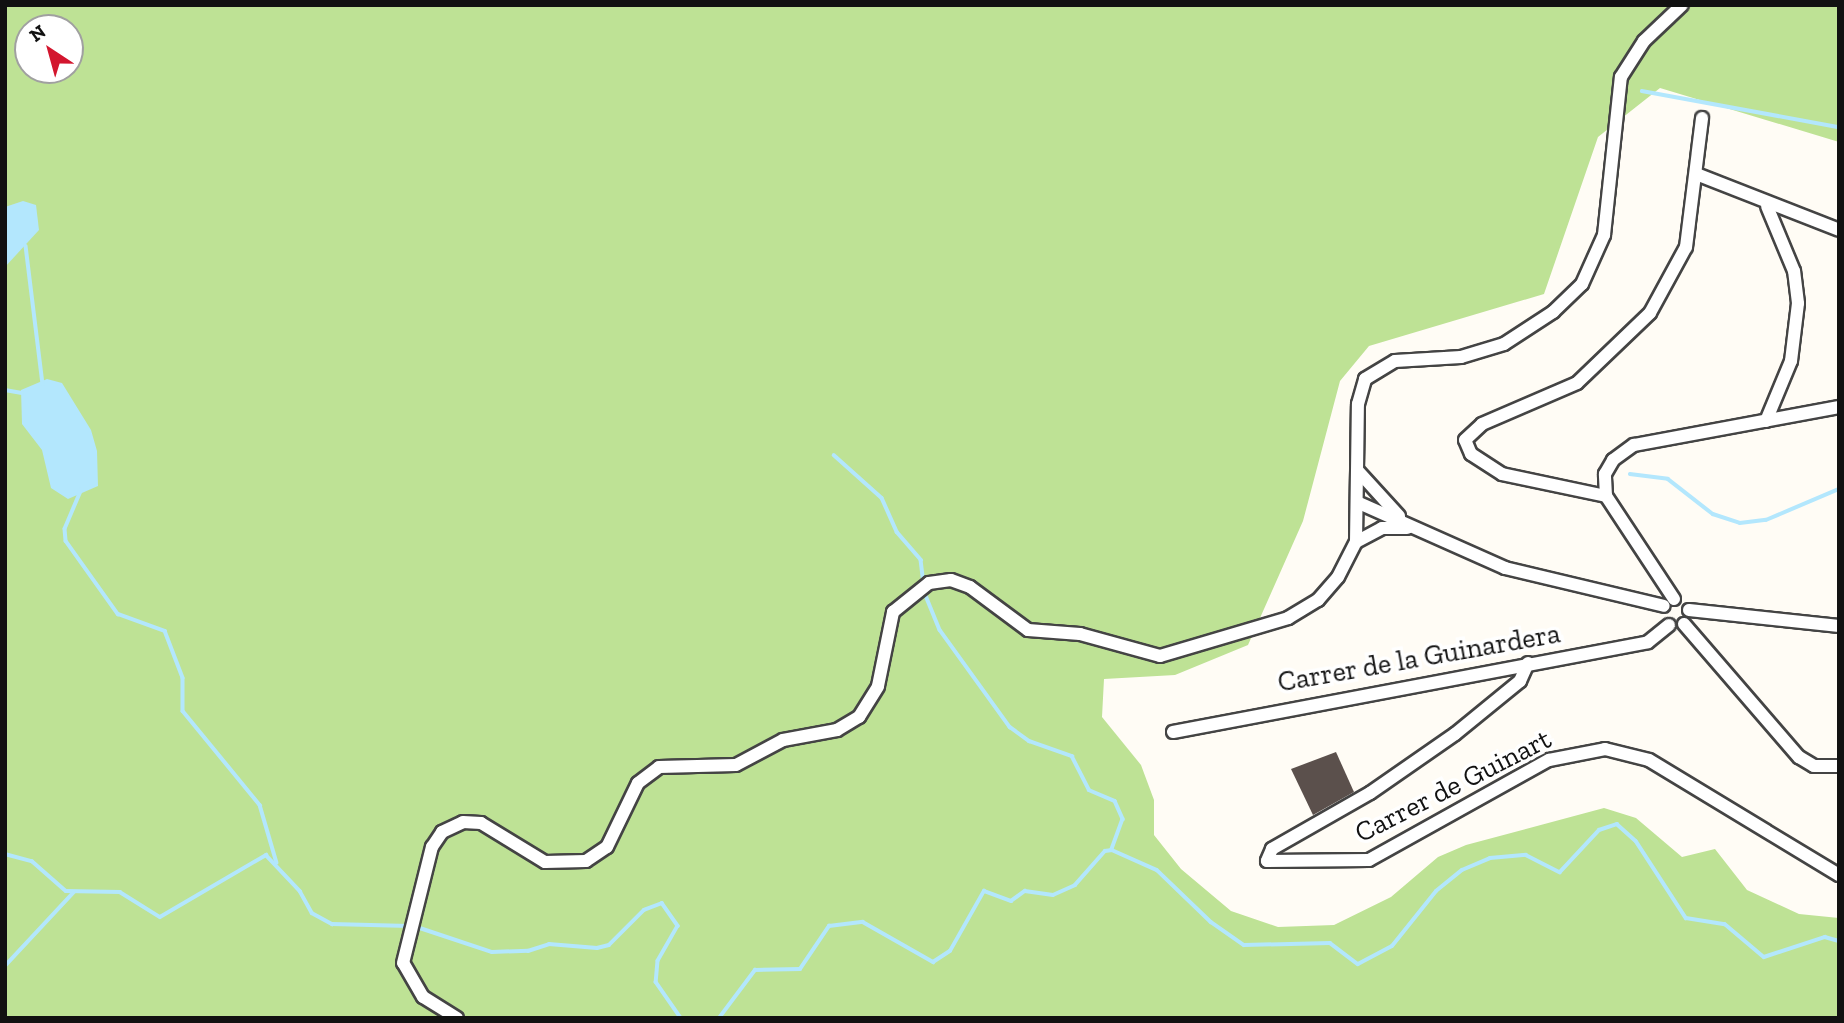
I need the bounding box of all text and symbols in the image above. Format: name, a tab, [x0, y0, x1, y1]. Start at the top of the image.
north arrow	[14, 14, 84, 84]
text: N	[25, 20, 50, 47]
street label: Carrer de la Guinardera	[1275, 617, 1563, 699]
street label: Carrer de Guinart	[1349, 722, 1557, 850]

